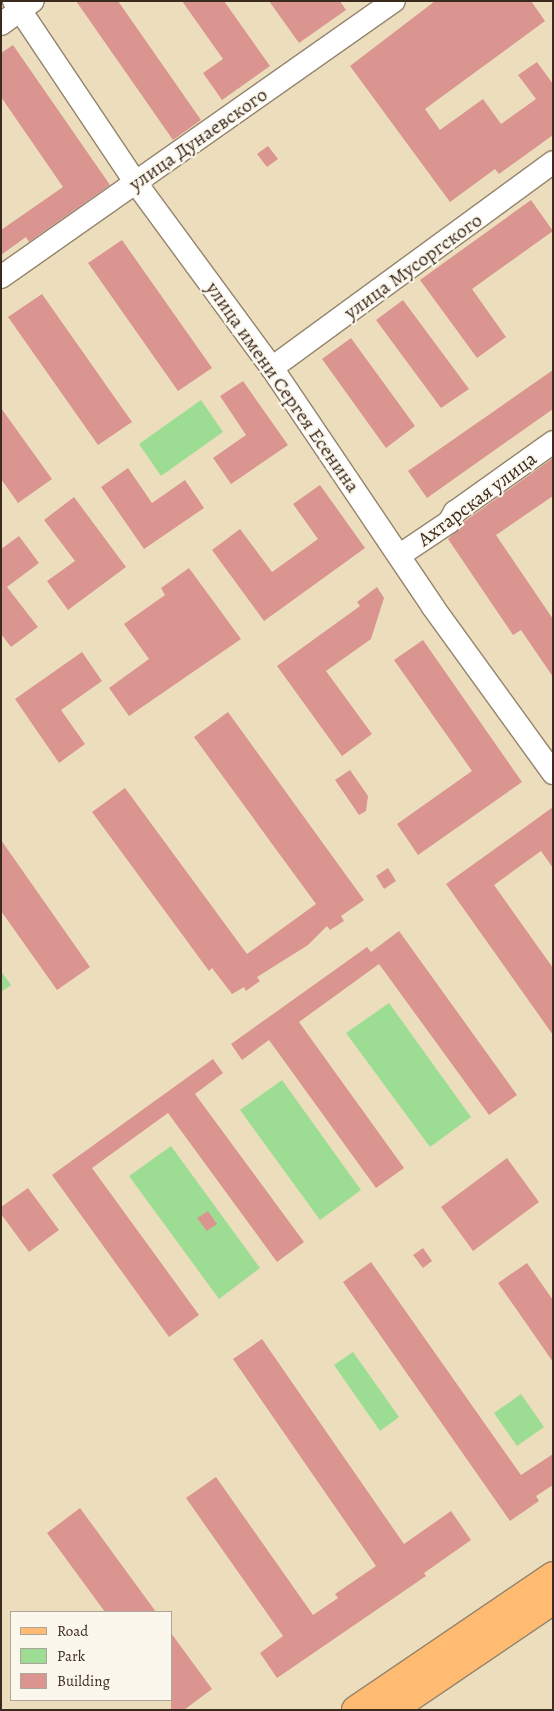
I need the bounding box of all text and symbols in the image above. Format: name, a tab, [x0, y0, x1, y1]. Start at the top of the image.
street label: улица Дунаевского	[124, 82, 272, 196]
street label: улица Мусоргского	[339, 208, 487, 324]
street label: улица имени Сергея Есенина	[201, 277, 365, 497]
street label: Ахтарская улица	[413, 446, 541, 552]
legend	[10, 1611, 172, 1701]
text: Road	[57, 1621, 88, 1641]
text: Park	[57, 1646, 85, 1666]
text: Building	[57, 1671, 110, 1691]

